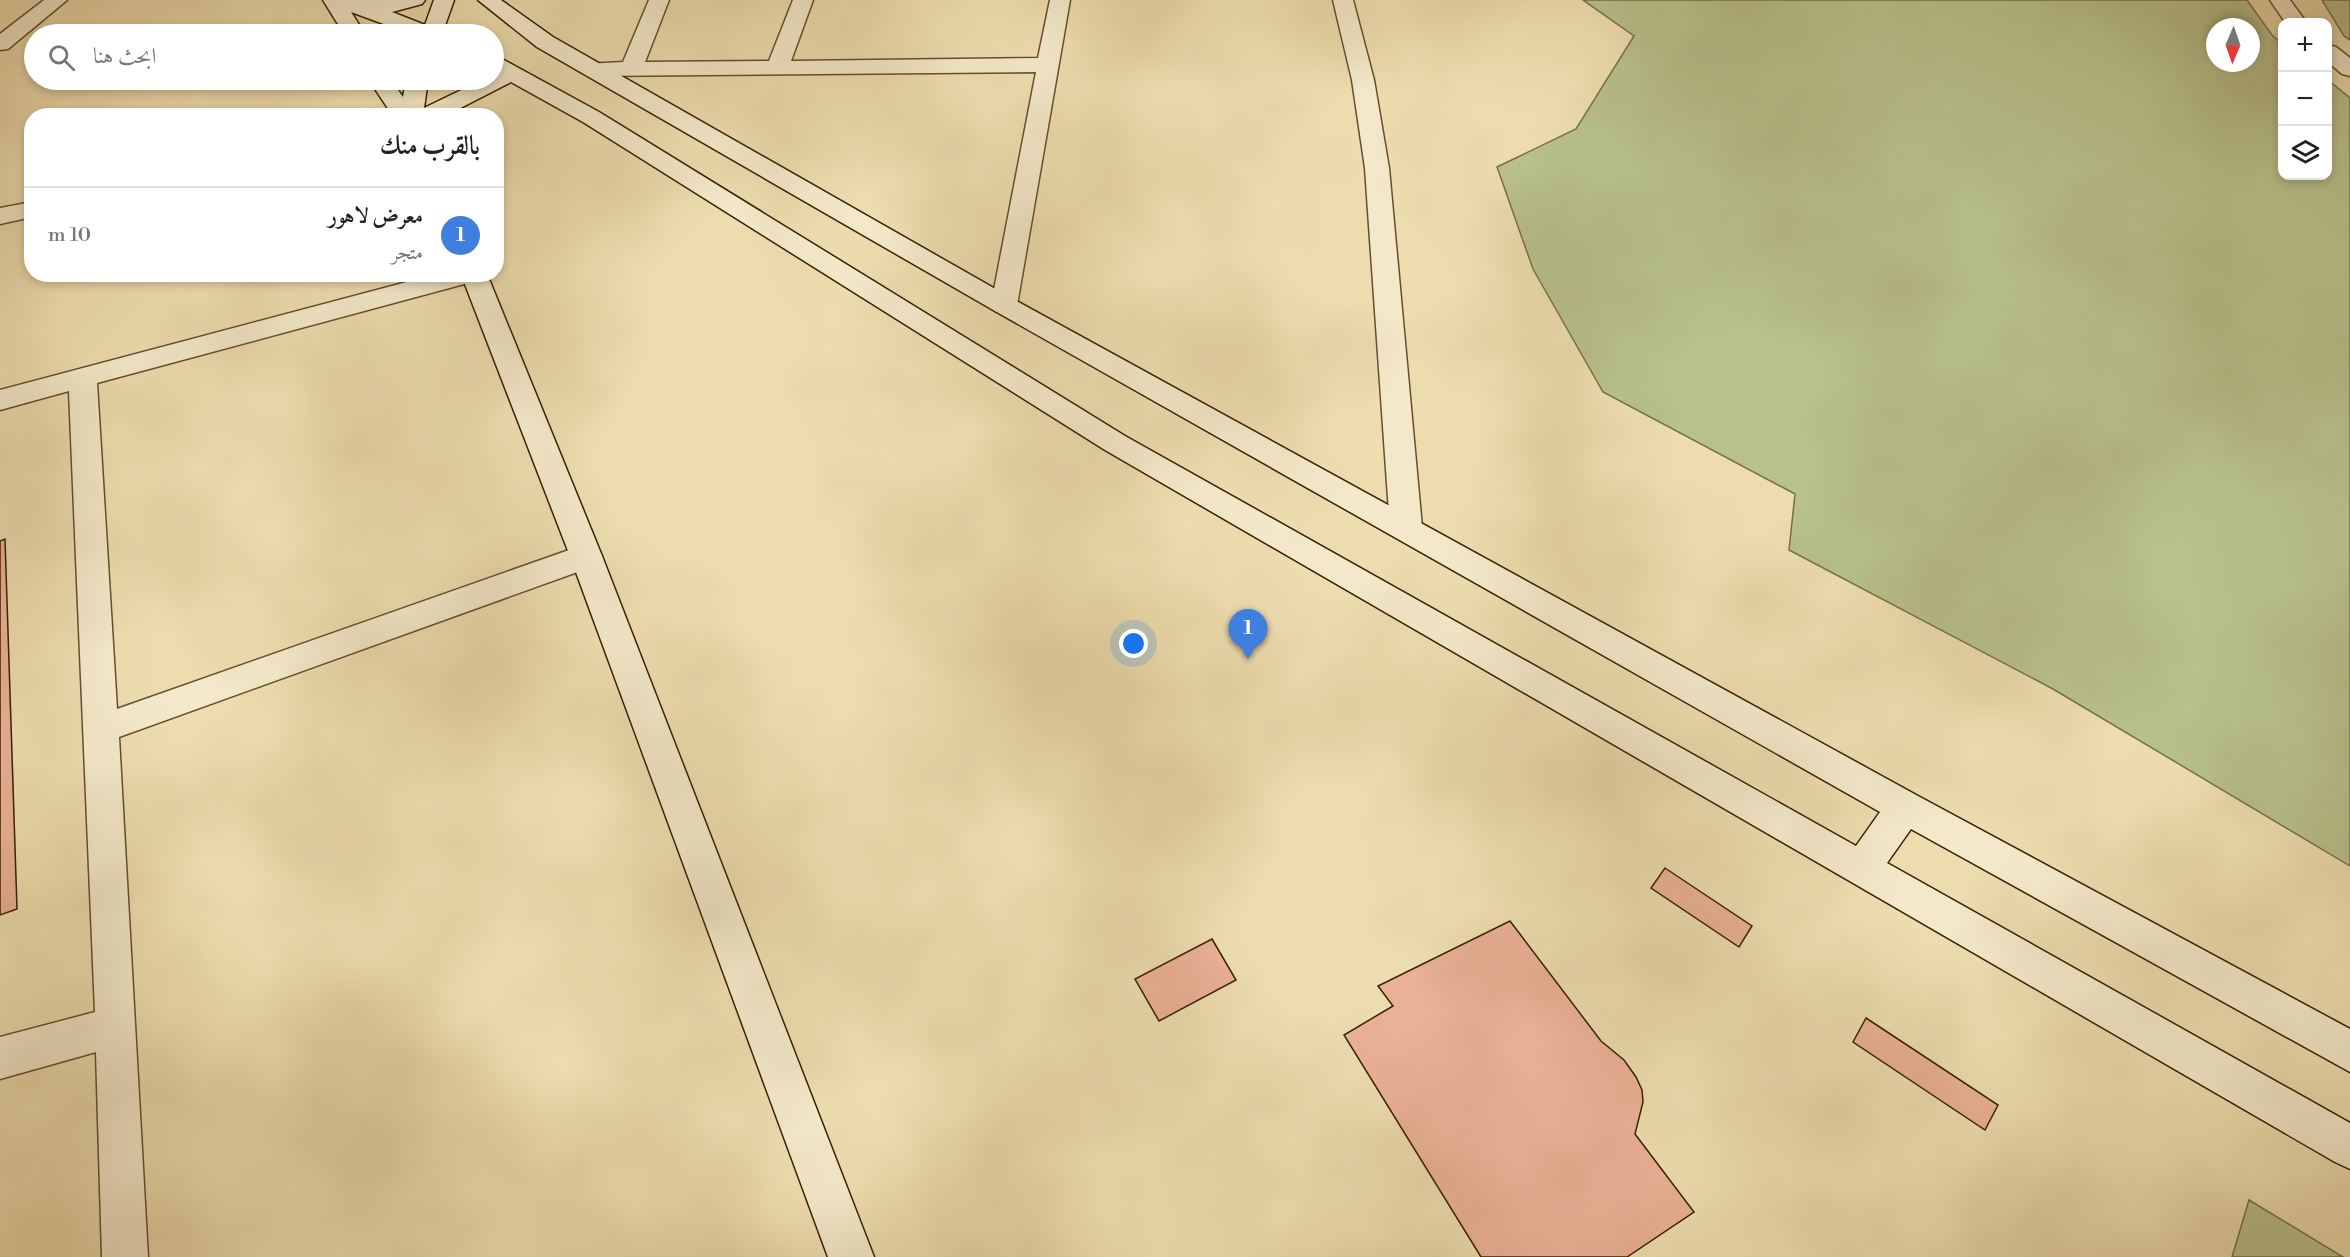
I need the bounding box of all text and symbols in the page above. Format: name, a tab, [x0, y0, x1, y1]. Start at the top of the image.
north arrow	[2206, 18, 2260, 72]
map controls	[2278, 18, 2332, 180]
button: +	[2278, 18, 2332, 72]
search box	[24, 24, 504, 90]
icon: search	[45, 41, 78, 74]
text: ابحث هنا	[93, 43, 156, 70]
button: −	[2278, 72, 2332, 126]
button: layers	[2278, 126, 2332, 180]
text: بالقرب منك	[380, 130, 480, 162]
text: معرض لاهور	[328, 203, 423, 230]
text: 10 m	[48, 223, 91, 248]
text: 1	[456, 223, 465, 248]
text: متجر	[391, 241, 423, 266]
pin: 1	[1228, 610, 1268, 659]
your location	[1119, 629, 1148, 658]

